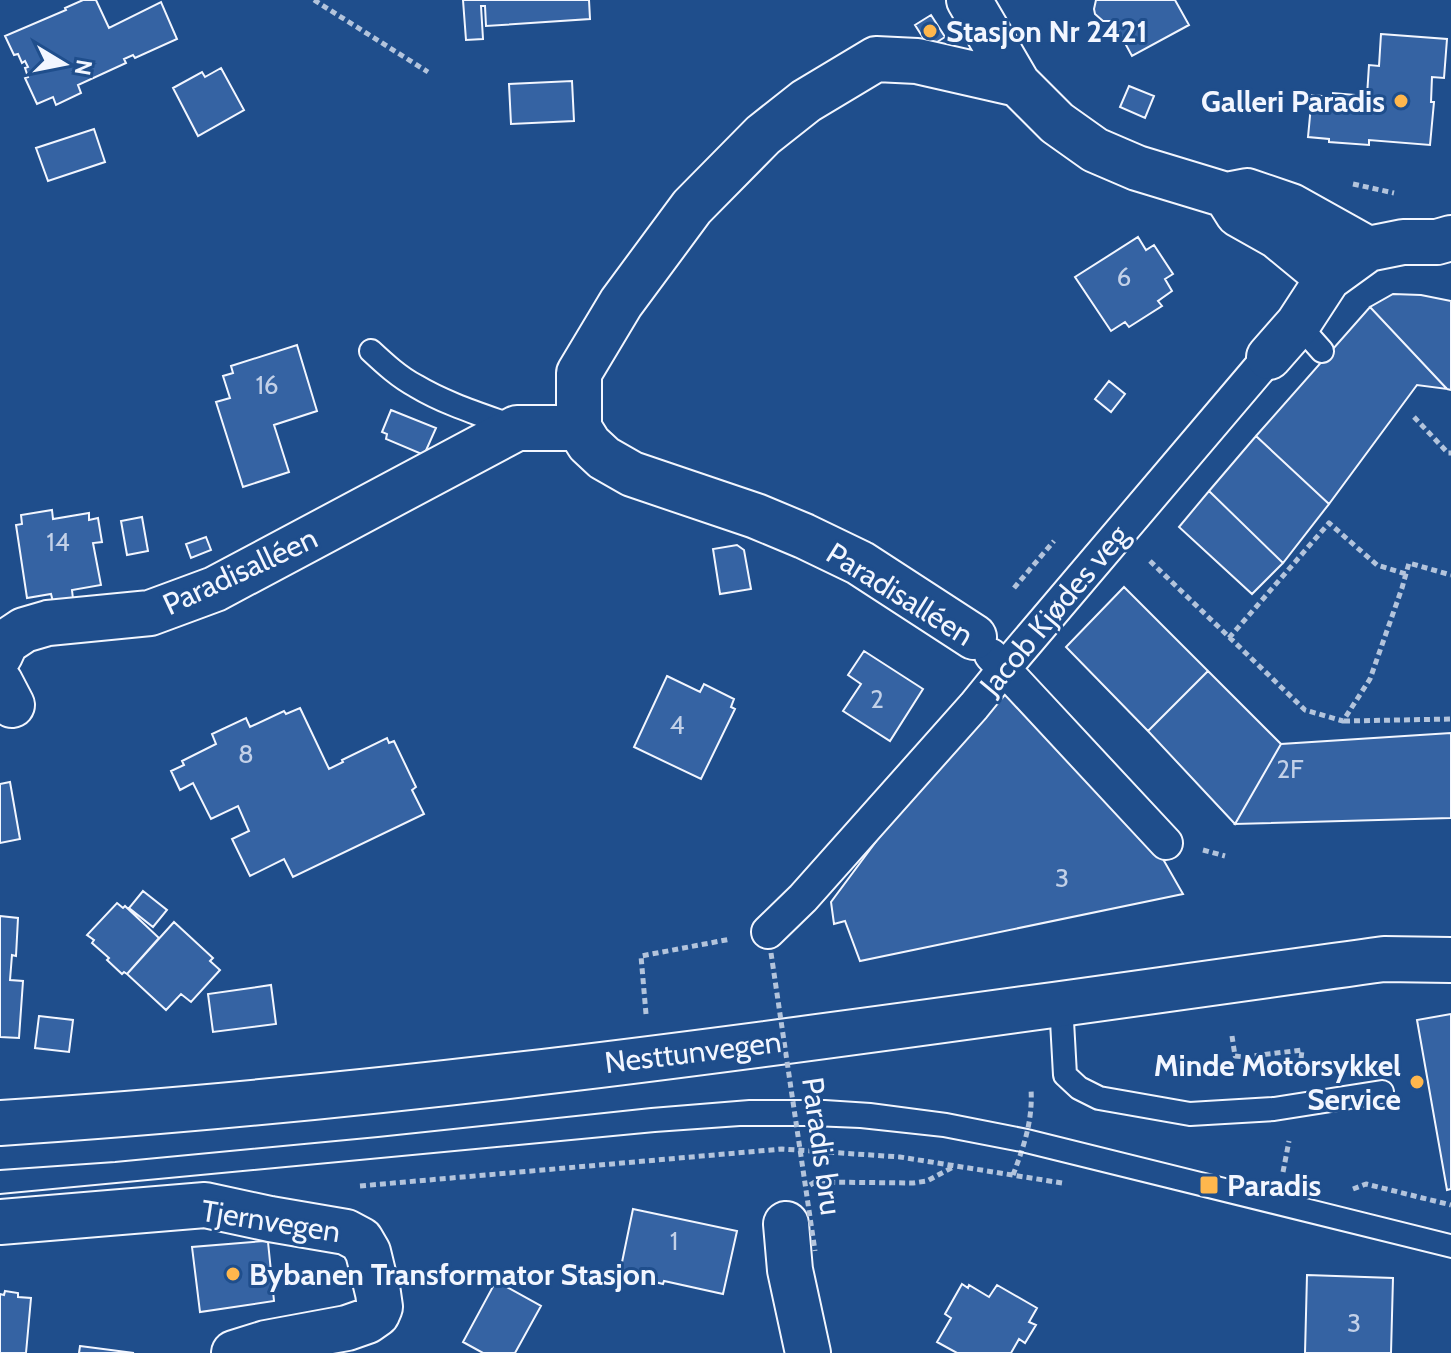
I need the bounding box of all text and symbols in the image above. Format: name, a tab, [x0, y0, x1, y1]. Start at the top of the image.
place label: Stasjon Nr 2421	[946, 13, 1148, 50]
marker: Stasjon Nr 2421	[921, 22, 939, 40]
north arrow	[24, 24, 104, 104]
text: N	[69, 57, 98, 77]
place label: Galleri Paradis	[1201, 83, 1385, 120]
marker: Galleri Paradis	[1392, 92, 1410, 110]
house number: 6	[1117, 261, 1131, 293]
house number: 16	[255, 369, 279, 401]
street label: Jacob Kjødes veg	[971, 516, 1137, 704]
street label: Paradisalléen	[157, 519, 323, 623]
house number: 14	[46, 526, 70, 558]
street label: Paradisalléen	[820, 534, 980, 654]
house number: 2	[870, 683, 884, 715]
house number: 4	[669, 709, 685, 741]
house number: 8	[238, 738, 254, 770]
house number: 2F	[1276, 753, 1304, 785]
house number: 3	[1055, 862, 1069, 894]
street label: Nesttunvegen	[603, 1023, 783, 1081]
place label: Minde Motorsykkel Service	[1154, 1047, 1401, 1118]
marker: Minde Motorsykkel Service	[1408, 1073, 1426, 1091]
street label: Paradis bru	[794, 1075, 850, 1217]
place label: Paradis	[1227, 1167, 1321, 1204]
marker: Paradis	[1198, 1174, 1220, 1196]
street label: Tjernvegen	[199, 1192, 343, 1250]
house number: 1	[670, 1225, 678, 1257]
place label: Bybanen Transformator Stasjon	[249, 1256, 656, 1293]
marker: Bybanen Transformator Stasjon	[224, 1265, 242, 1283]
house number: 3	[1347, 1307, 1361, 1339]

